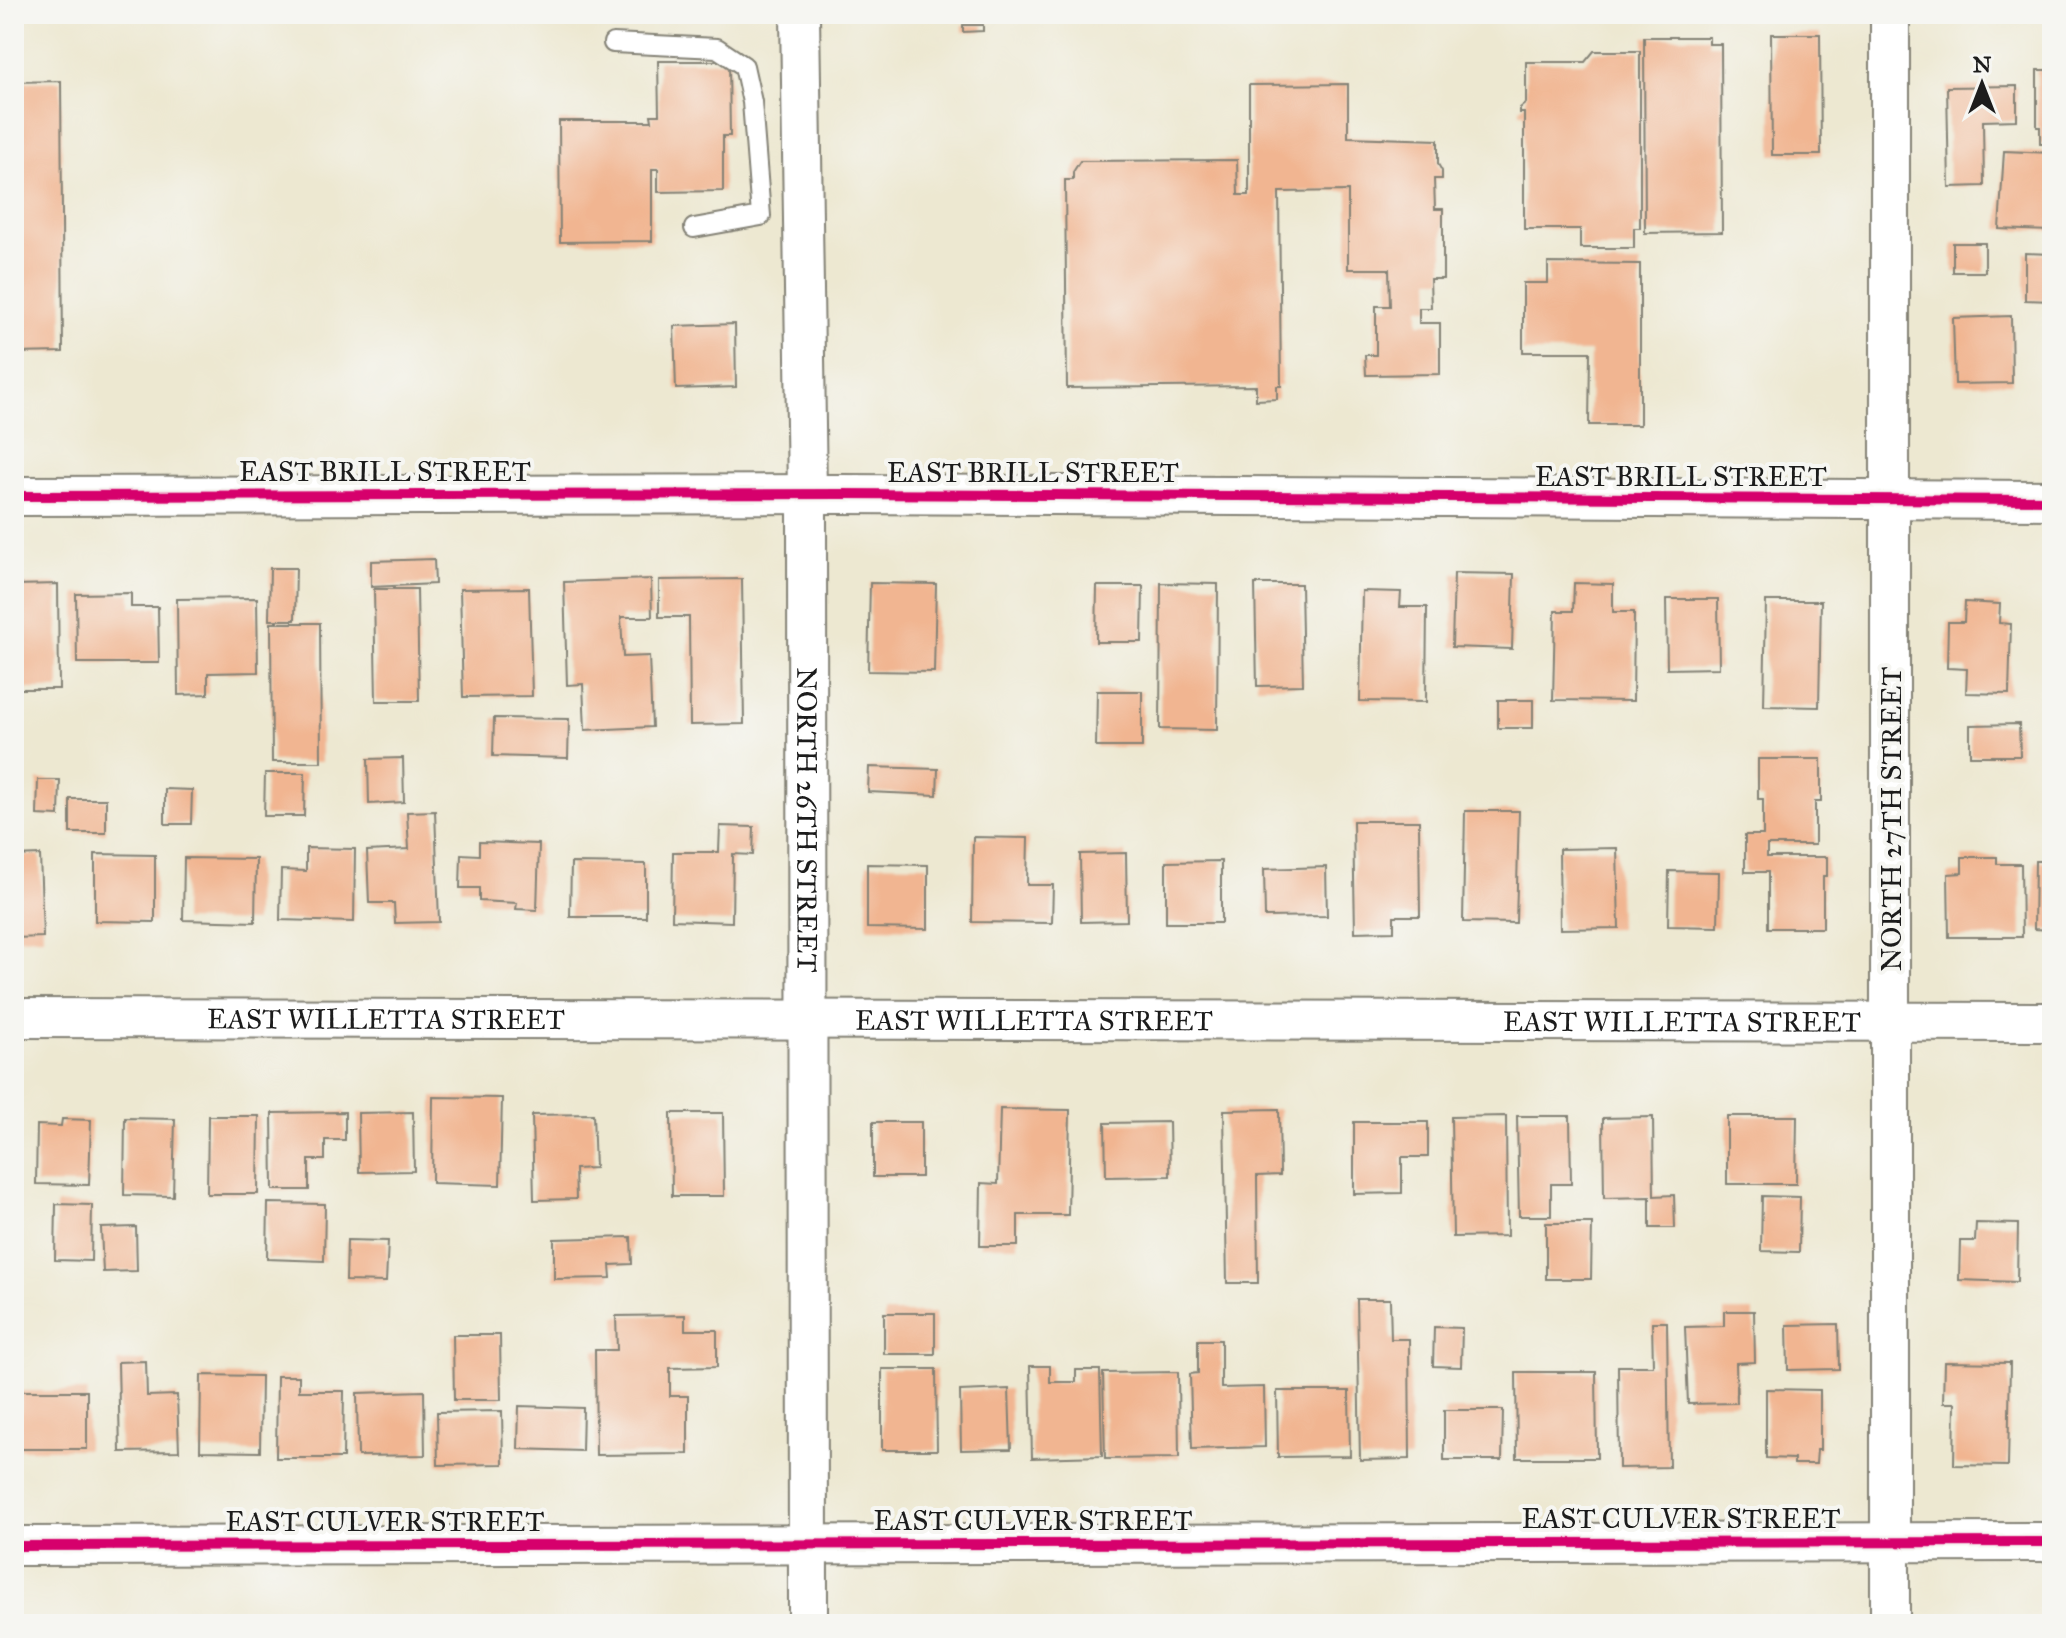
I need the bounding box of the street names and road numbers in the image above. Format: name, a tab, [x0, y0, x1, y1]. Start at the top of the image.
street label: EAST BRILL STREET	[239, 454, 531, 489]
street label: EAST BRILL STREET	[887, 455, 1179, 490]
street label: EAST BRILL STREET	[1535, 459, 1827, 494]
street label: NORTH 27TH STREET	[1874, 666, 1909, 972]
street label: NORTH 26TH STREET	[789, 667, 824, 973]
street label: EAST WILLETTA STREET	[207, 1001, 565, 1037]
street label: EAST WILLETTA STREET	[855, 1003, 1213, 1038]
street label: EAST WILLETTA STREET	[1503, 1004, 1861, 1040]
street label: EAST CULVER STREET	[1521, 1501, 1841, 1536]
street label: EAST CULVER STREET	[873, 1503, 1193, 1538]
street label: EAST CULVER STREET	[225, 1504, 545, 1539]

